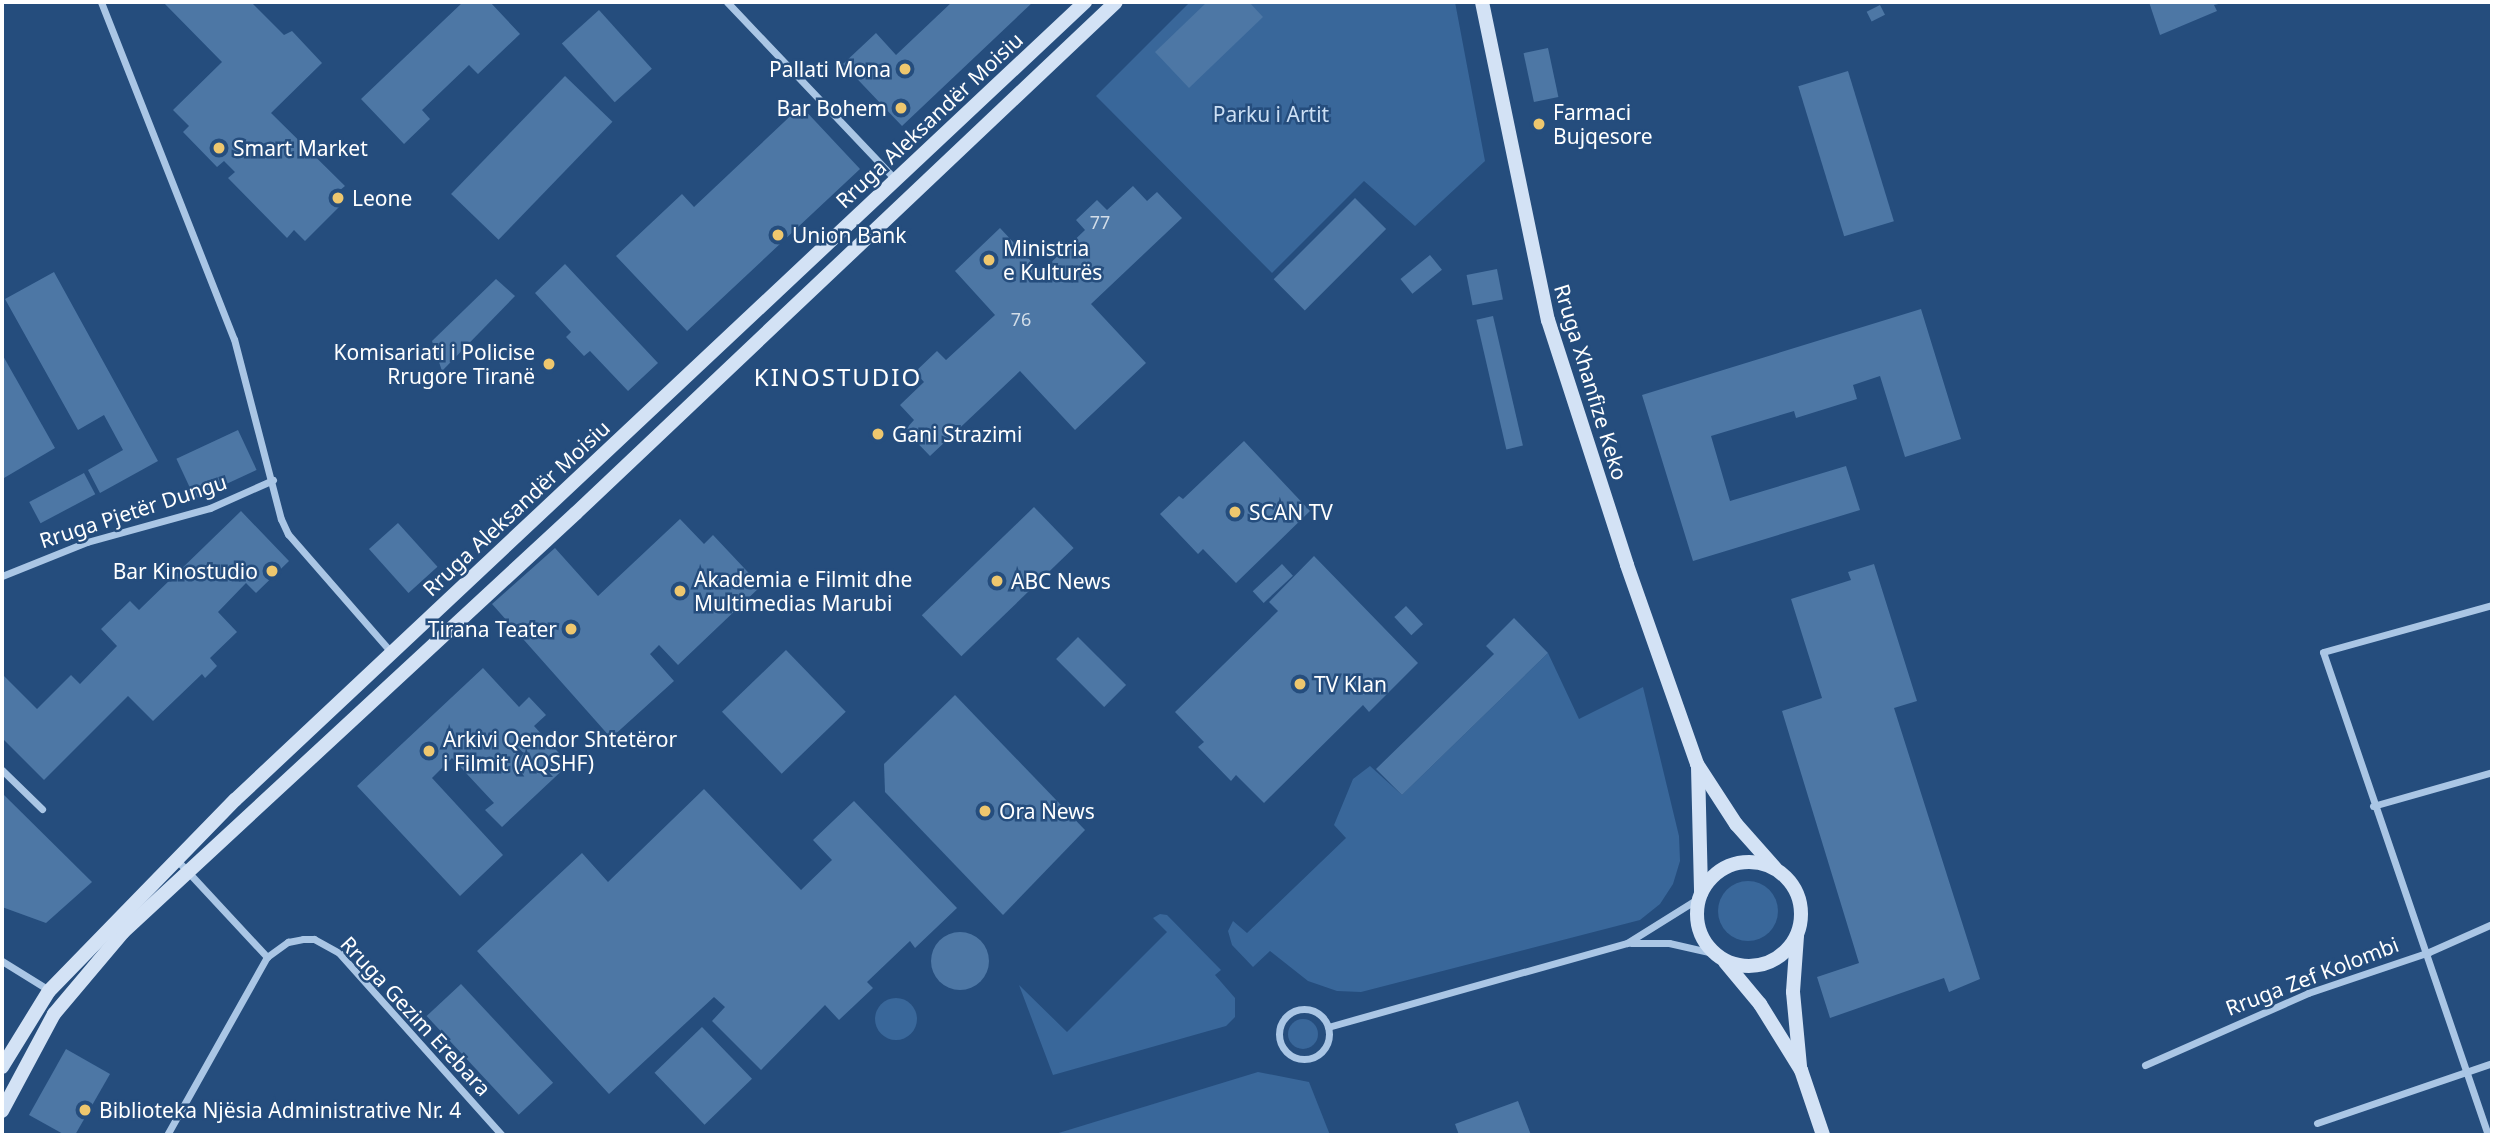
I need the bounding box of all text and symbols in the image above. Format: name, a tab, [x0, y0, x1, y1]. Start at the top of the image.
street label: Rruga Aleksandër Moisiu	[830, 27, 1028, 213]
place label: Pallati Mona	[769, 56, 891, 82]
marker: Pallati Mona	[897, 61, 913, 77]
place label: Bar Bohem	[777, 95, 887, 121]
place label: Farmaci Bujqesore	[1553, 99, 1653, 149]
marker: Bar Bohem	[893, 100, 909, 116]
park label: Parku i Artit	[1213, 101, 1329, 127]
marker: Farmaci Bujqesore	[1531, 116, 1547, 132]
place label: Smart Market	[233, 135, 368, 161]
marker: Smart Market	[211, 140, 227, 156]
place label: Leone	[352, 185, 412, 211]
marker: Leone	[330, 190, 346, 206]
house number: 77	[1090, 211, 1110, 233]
place label: Union Bank	[792, 222, 907, 248]
marker: Union Bank	[770, 227, 786, 243]
place label: Ministria e Kulturës	[1003, 235, 1102, 285]
marker: Ministria e Kulturës	[981, 252, 997, 268]
street label: Rruga Xhanfize Keko	[1549, 281, 1633, 483]
house number: 76	[1011, 308, 1031, 330]
place label: Komisariati i Policise Rrugore Tiranë	[334, 339, 535, 389]
marker: Komisariati i Policise Rrugore Tiranë	[541, 356, 557, 372]
district label: KINOSTUDIO	[755, 363, 921, 391]
street label: Rruga Aleksandër Moisiu	[417, 415, 615, 601]
place label: Gani Strazimi	[892, 421, 1022, 447]
marker: Gani Strazimi	[870, 426, 886, 442]
street label: Rruga Pjetër Dungu	[36, 469, 230, 553]
place label: SCAN TV	[1249, 499, 1333, 525]
marker: SCAN TV	[1227, 504, 1243, 520]
place label: Bar Kinostudio	[113, 558, 258, 584]
marker: Bar Kinostudio	[264, 563, 280, 579]
place label: Akademia e Filmit dhe Multimedias Marubi	[694, 566, 912, 616]
place label: ABC News	[1011, 568, 1111, 594]
marker: ABC News	[989, 573, 1005, 589]
marker: Akademia e Filmit dhe Multimedias Marubi	[672, 583, 688, 599]
place label: Tirana Teater	[428, 616, 557, 642]
marker: Tirana Teater	[563, 621, 579, 637]
place label: TV Klan	[1314, 671, 1387, 697]
marker: TV Klan	[1292, 676, 1308, 692]
place label: Arkivi Qendor Shtetëror i Filmit (AQSHF)	[443, 726, 677, 776]
marker: Arkivi Qendor Shtetëror i Filmit (AQSHF)	[421, 743, 437, 759]
place label: Ora News	[999, 798, 1095, 824]
marker: Ora News	[977, 803, 993, 819]
street label: Rruga Gezim Erebara	[336, 931, 496, 1101]
street label: Rruga Zef Kolombi	[2222, 931, 2402, 1021]
place label: Biblioteka Njësia Administrative Nr. 4	[99, 1097, 461, 1123]
marker: Biblioteka Njësia Administrative Nr. 4	[77, 1102, 93, 1118]

